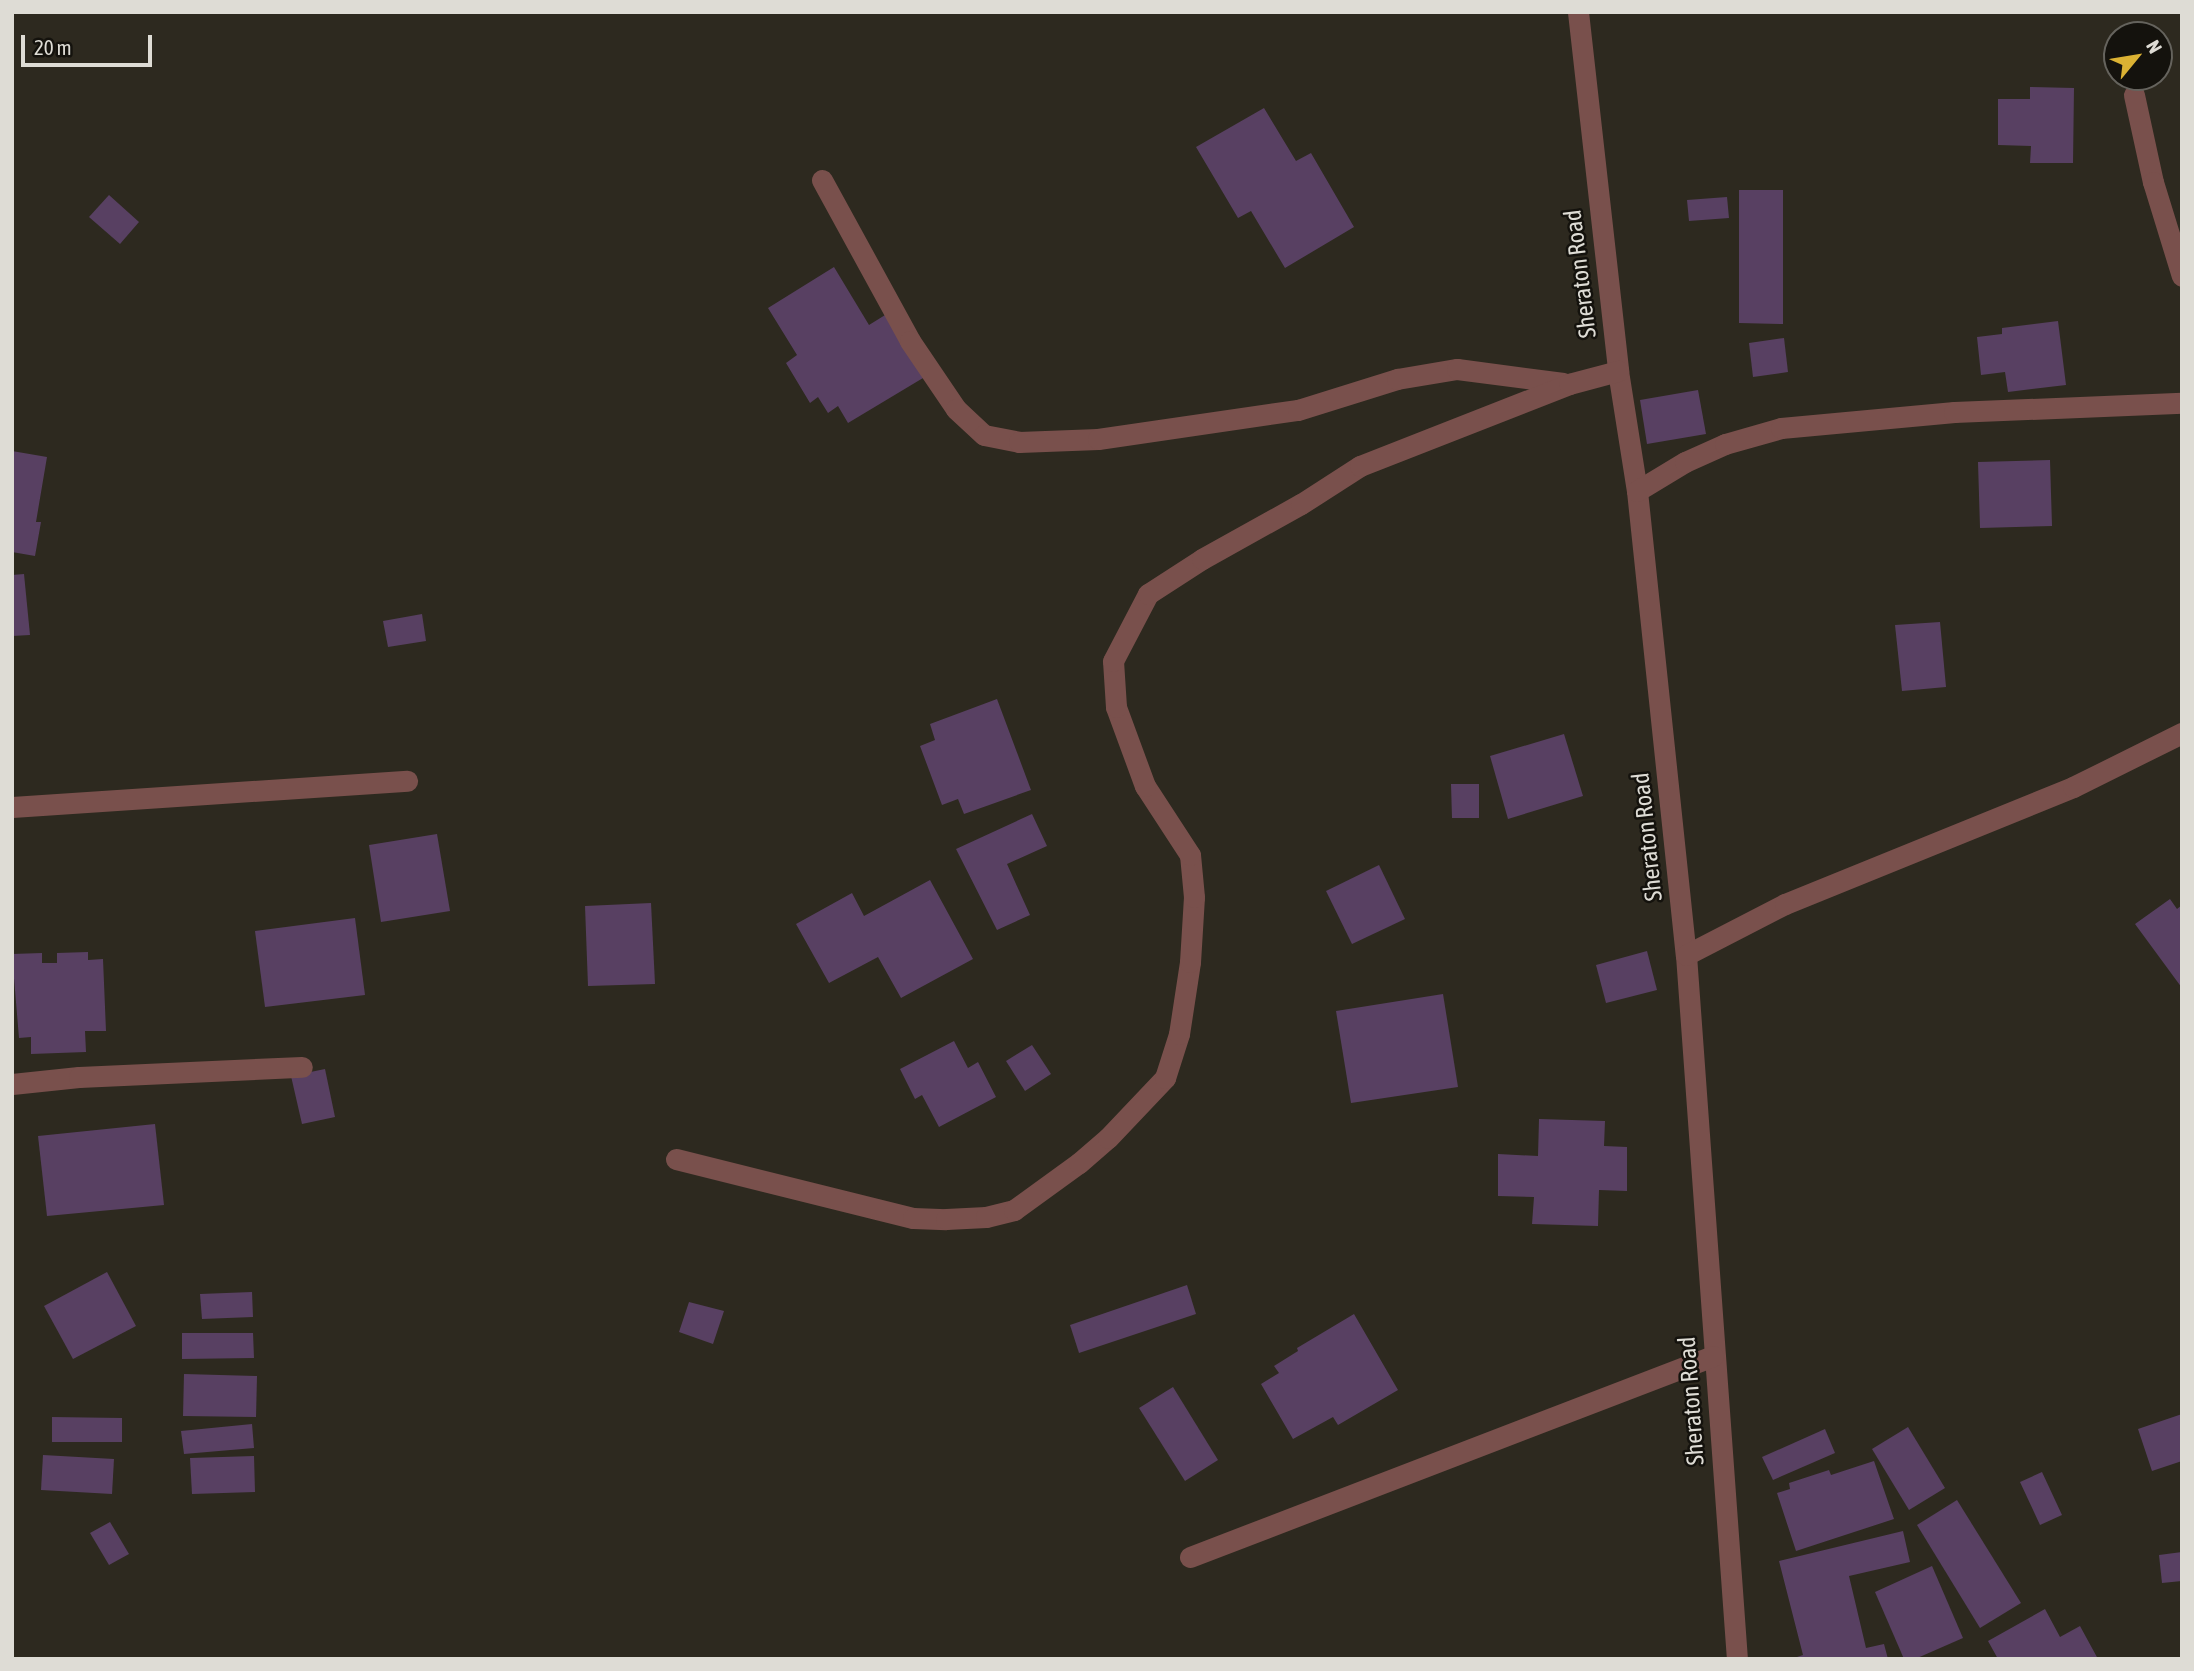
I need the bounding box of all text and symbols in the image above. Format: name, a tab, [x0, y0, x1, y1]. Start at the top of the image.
scale bar	[24, 21, 156, 65]
north arrow	[2103, 21, 2173, 91]
text: 20 m	[34, 35, 72, 59]
text: N	[2142, 36, 2167, 57]
street label: Sheraton Road	[1558, 208, 1602, 340]
street label: Sheraton Road	[1626, 771, 1668, 903]
street label: Sheraton Road	[1672, 1336, 1710, 1466]

